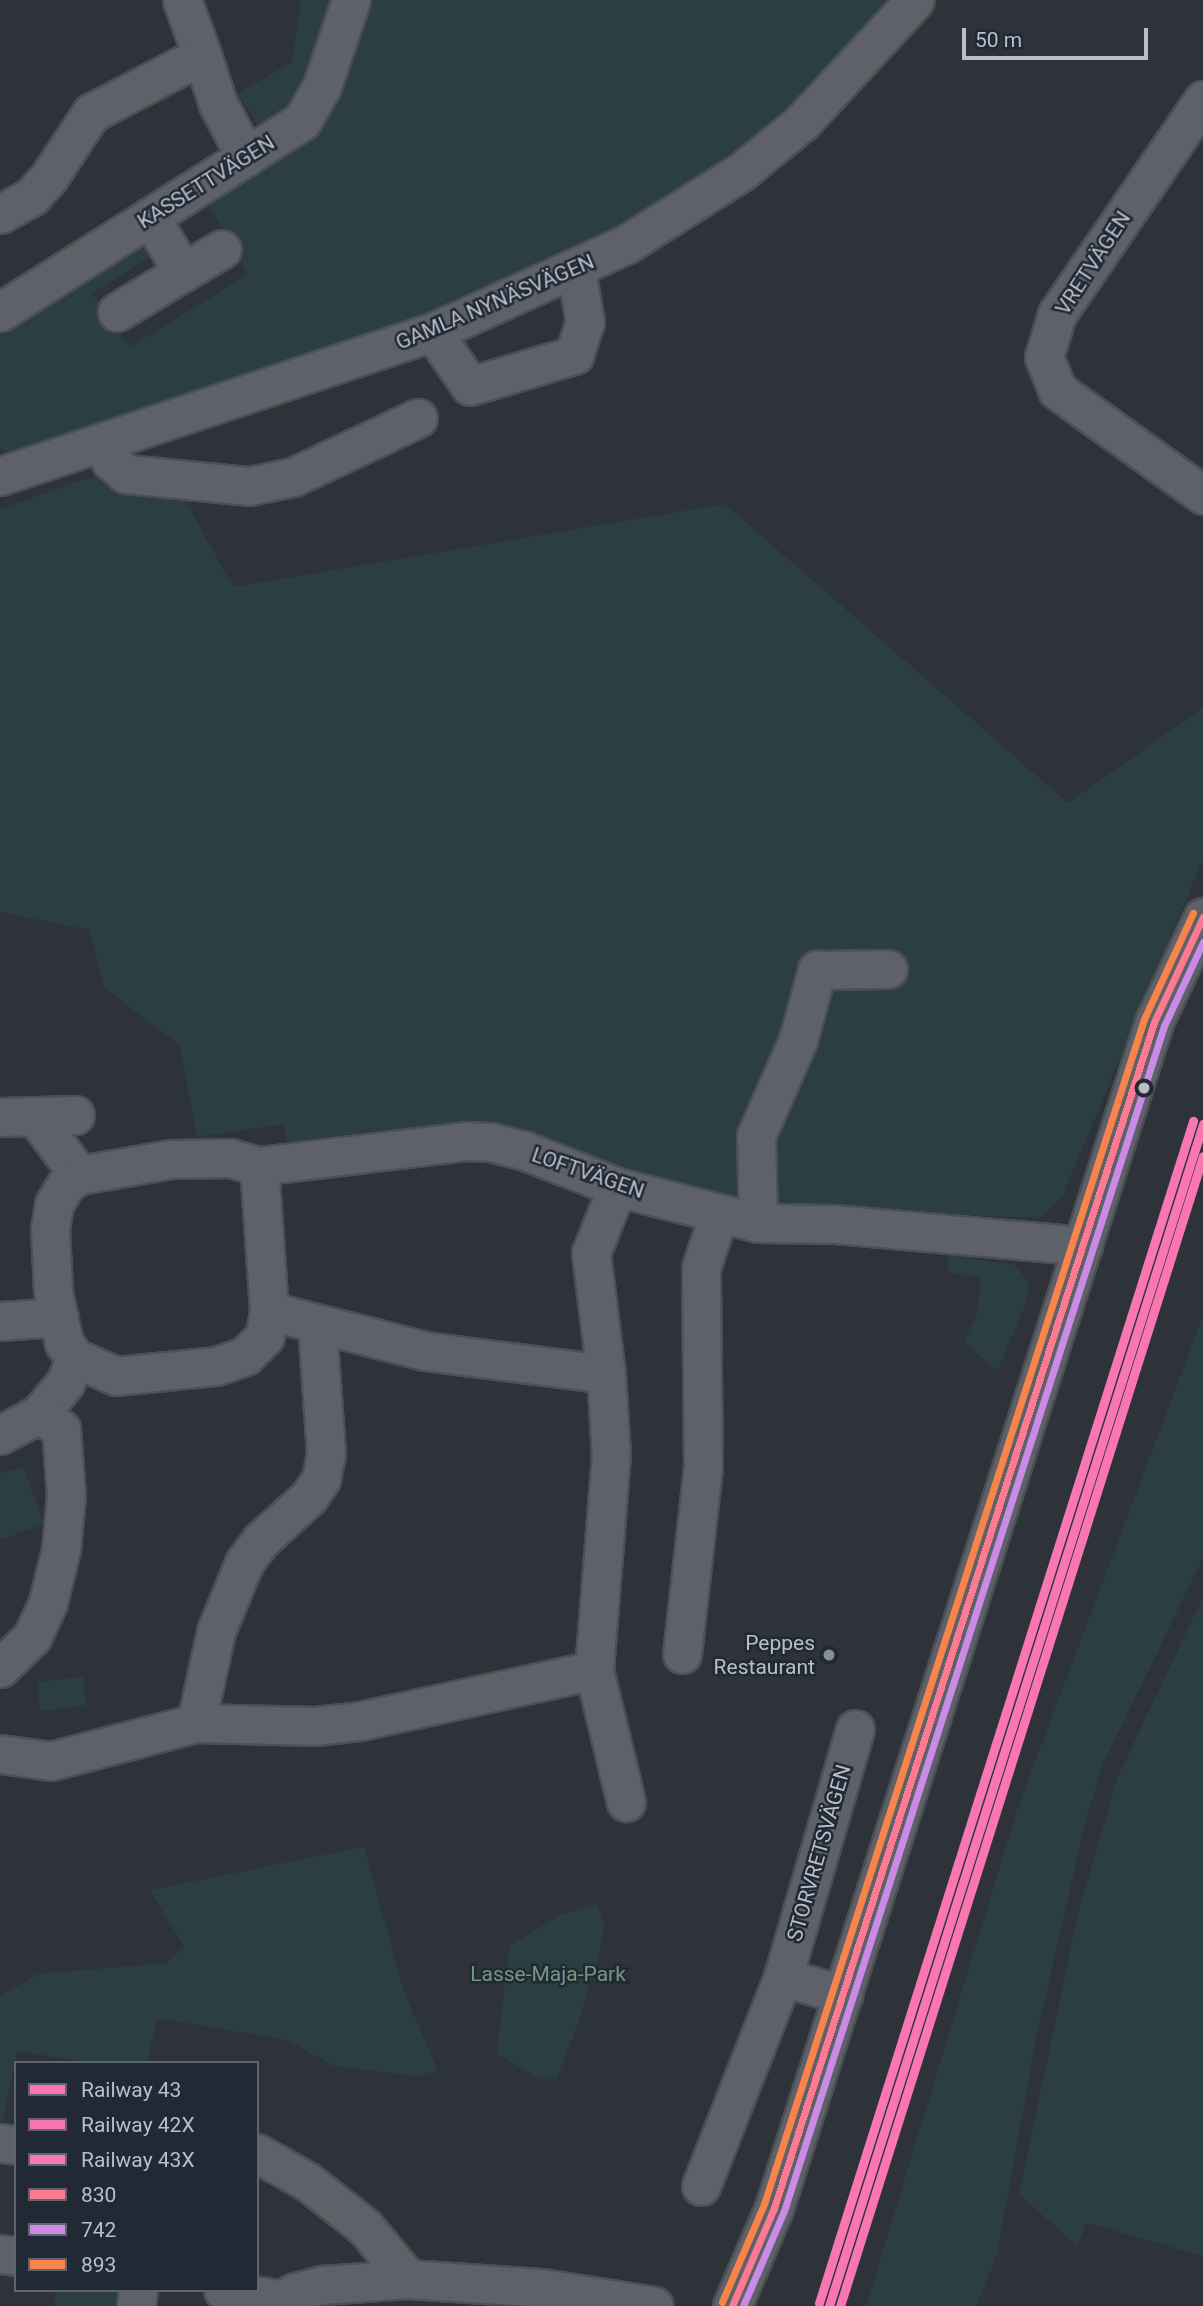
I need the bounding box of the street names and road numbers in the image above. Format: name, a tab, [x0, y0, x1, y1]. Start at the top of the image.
street label: KASSETTVÄGEN	[133, 130, 279, 234]
street label: VRETVÄGEN	[1050, 206, 1136, 320]
street label: GAMLA NYNÄSVÄGEN	[392, 249, 598, 355]
street label: LOFTVÄGEN	[529, 1142, 647, 1204]
street label: STORVRETSVÄGEN	[782, 1762, 856, 1944]

